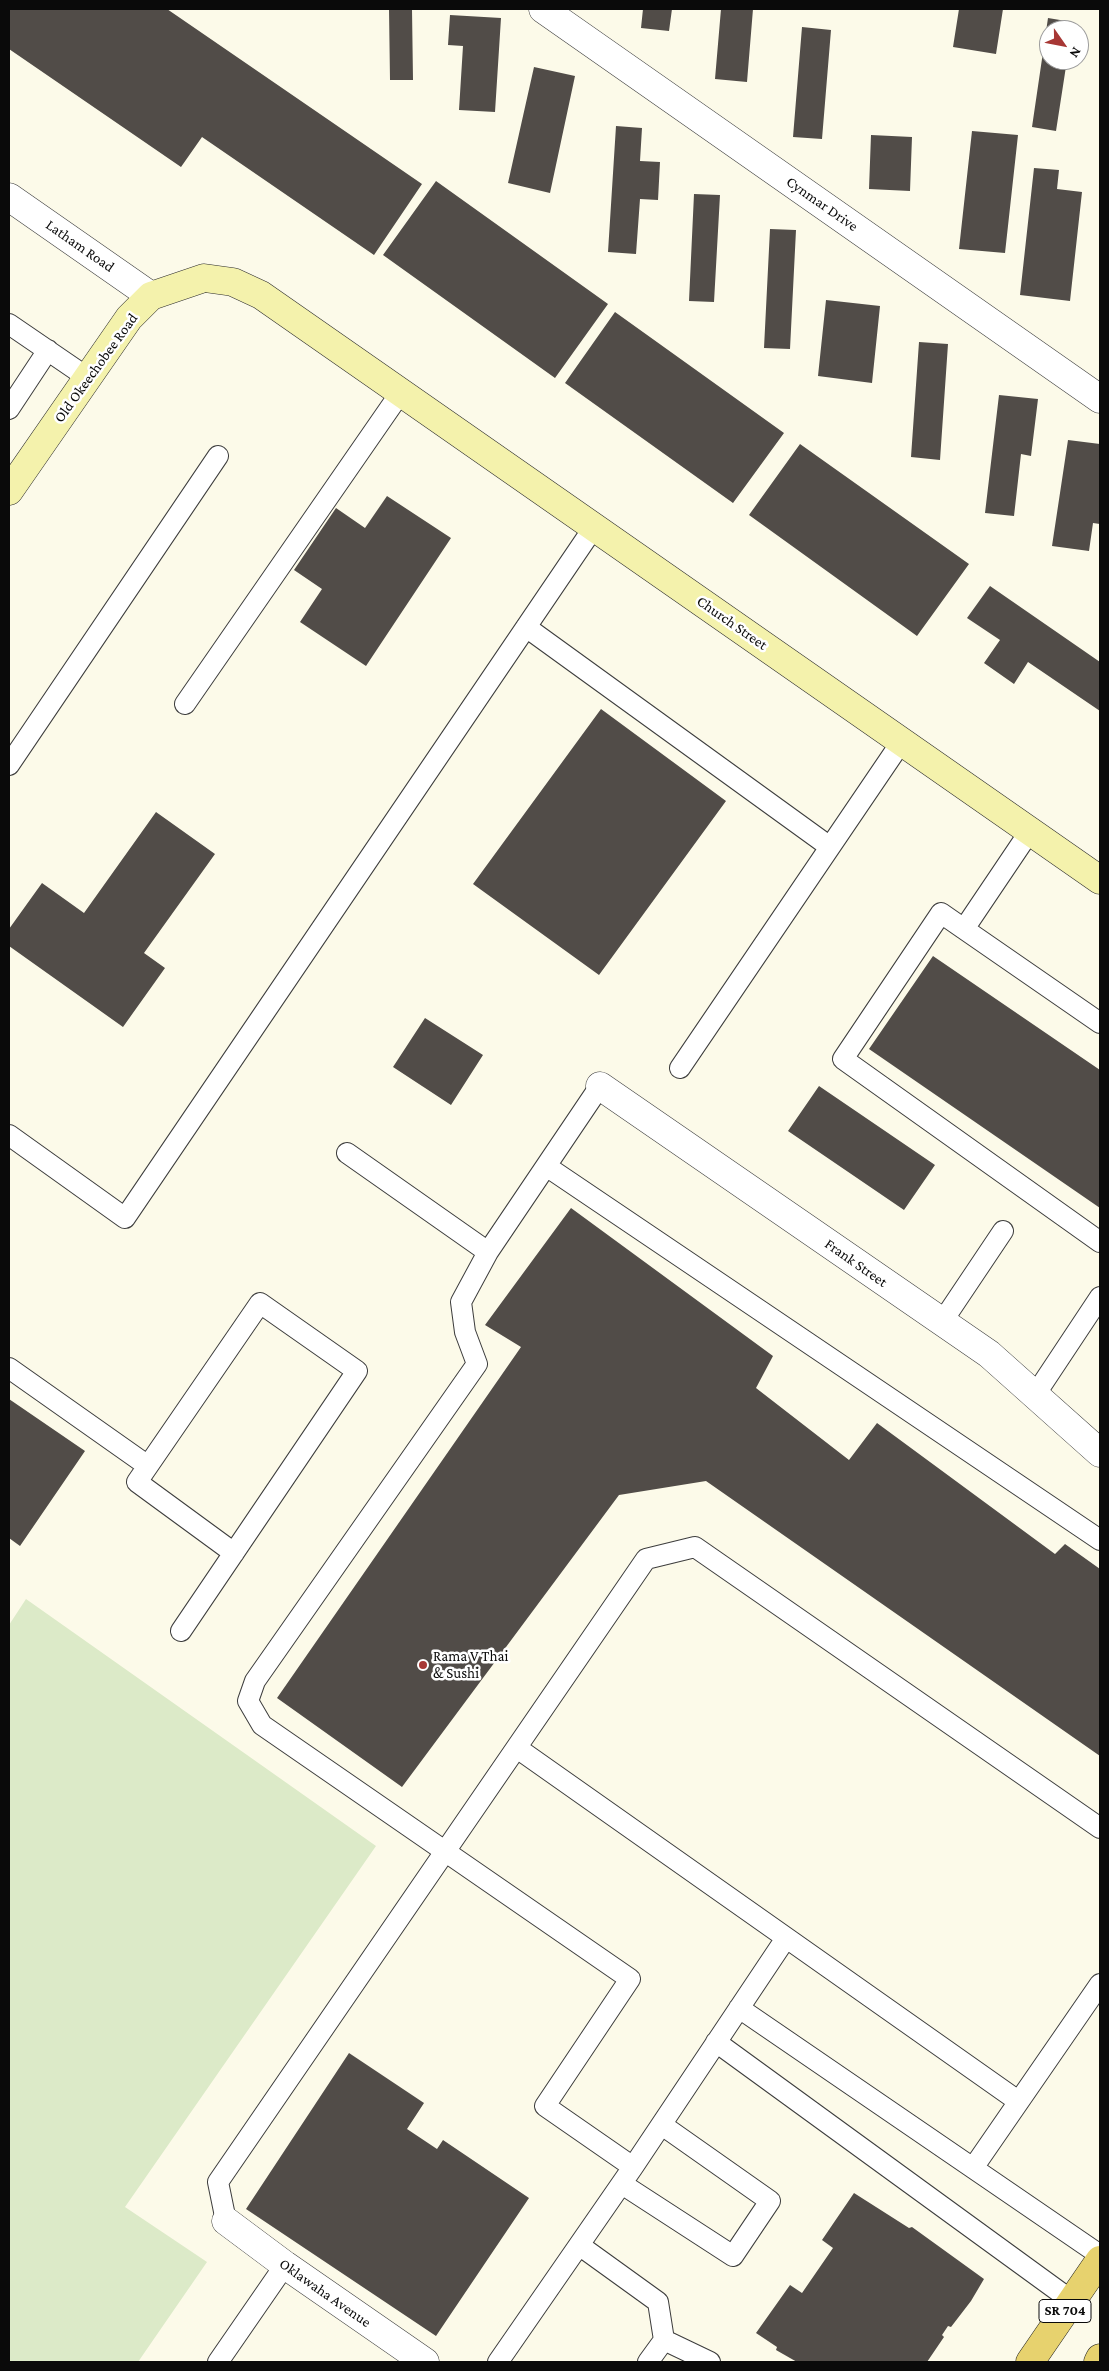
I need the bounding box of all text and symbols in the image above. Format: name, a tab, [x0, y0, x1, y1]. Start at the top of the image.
north arrow	[1039, 20, 1089, 70]
text: N	[1066, 44, 1085, 61]
street label: Cynmar Drive	[783, 173, 861, 235]
street label: Latham Road	[42, 216, 118, 276]
street label: Old Okeechobee Road	[50, 310, 142, 426]
street label: Church Street	[693, 592, 771, 654]
street label: Frank Street	[821, 1235, 891, 1291]
place label: Rama V Thai & Sushi	[433, 1647, 508, 1682]
marker: Rama V Thai & Sushi	[417, 1659, 429, 1671]
street label: Oklawaha Avenue	[276, 2255, 374, 2331]
road number: SR 704	[1039, 2300, 1091, 2322]

